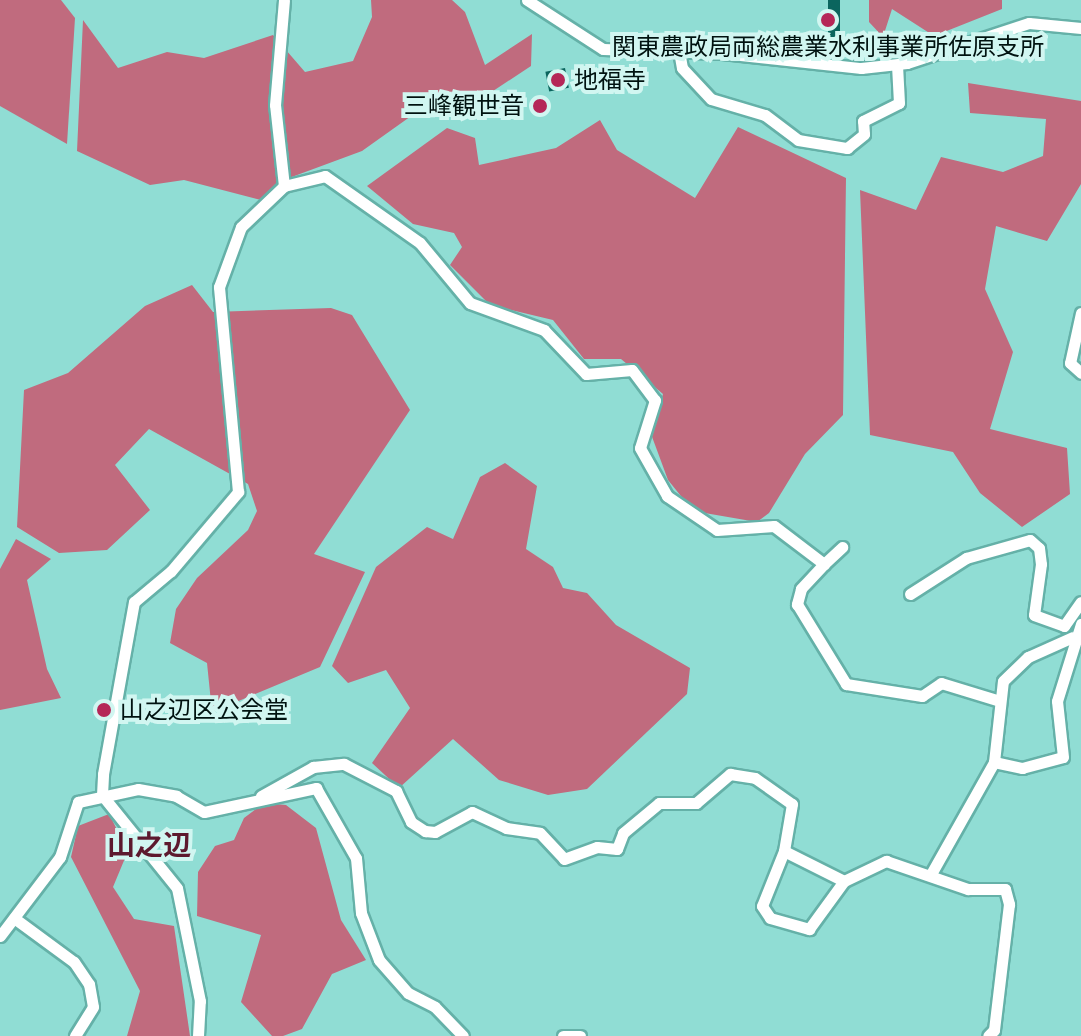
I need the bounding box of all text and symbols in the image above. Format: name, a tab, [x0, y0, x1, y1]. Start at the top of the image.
marker: 関東農政局両総農業水利事業所佐原支所	[819, 11, 837, 29]
place label: 関東農政局両総農業水利事業所佐原支所	[612, 33, 1044, 61]
place label: 地福寺	[574, 66, 646, 94]
marker: 地福寺	[549, 71, 567, 89]
place label: 三峰観世音	[404, 92, 524, 120]
marker: 三峰観世音	[531, 97, 549, 115]
place label: 山之辺区公会堂	[120, 696, 288, 724]
marker: 山之辺区公会堂	[95, 701, 113, 719]
district label: 山之辺	[107, 828, 191, 862]

